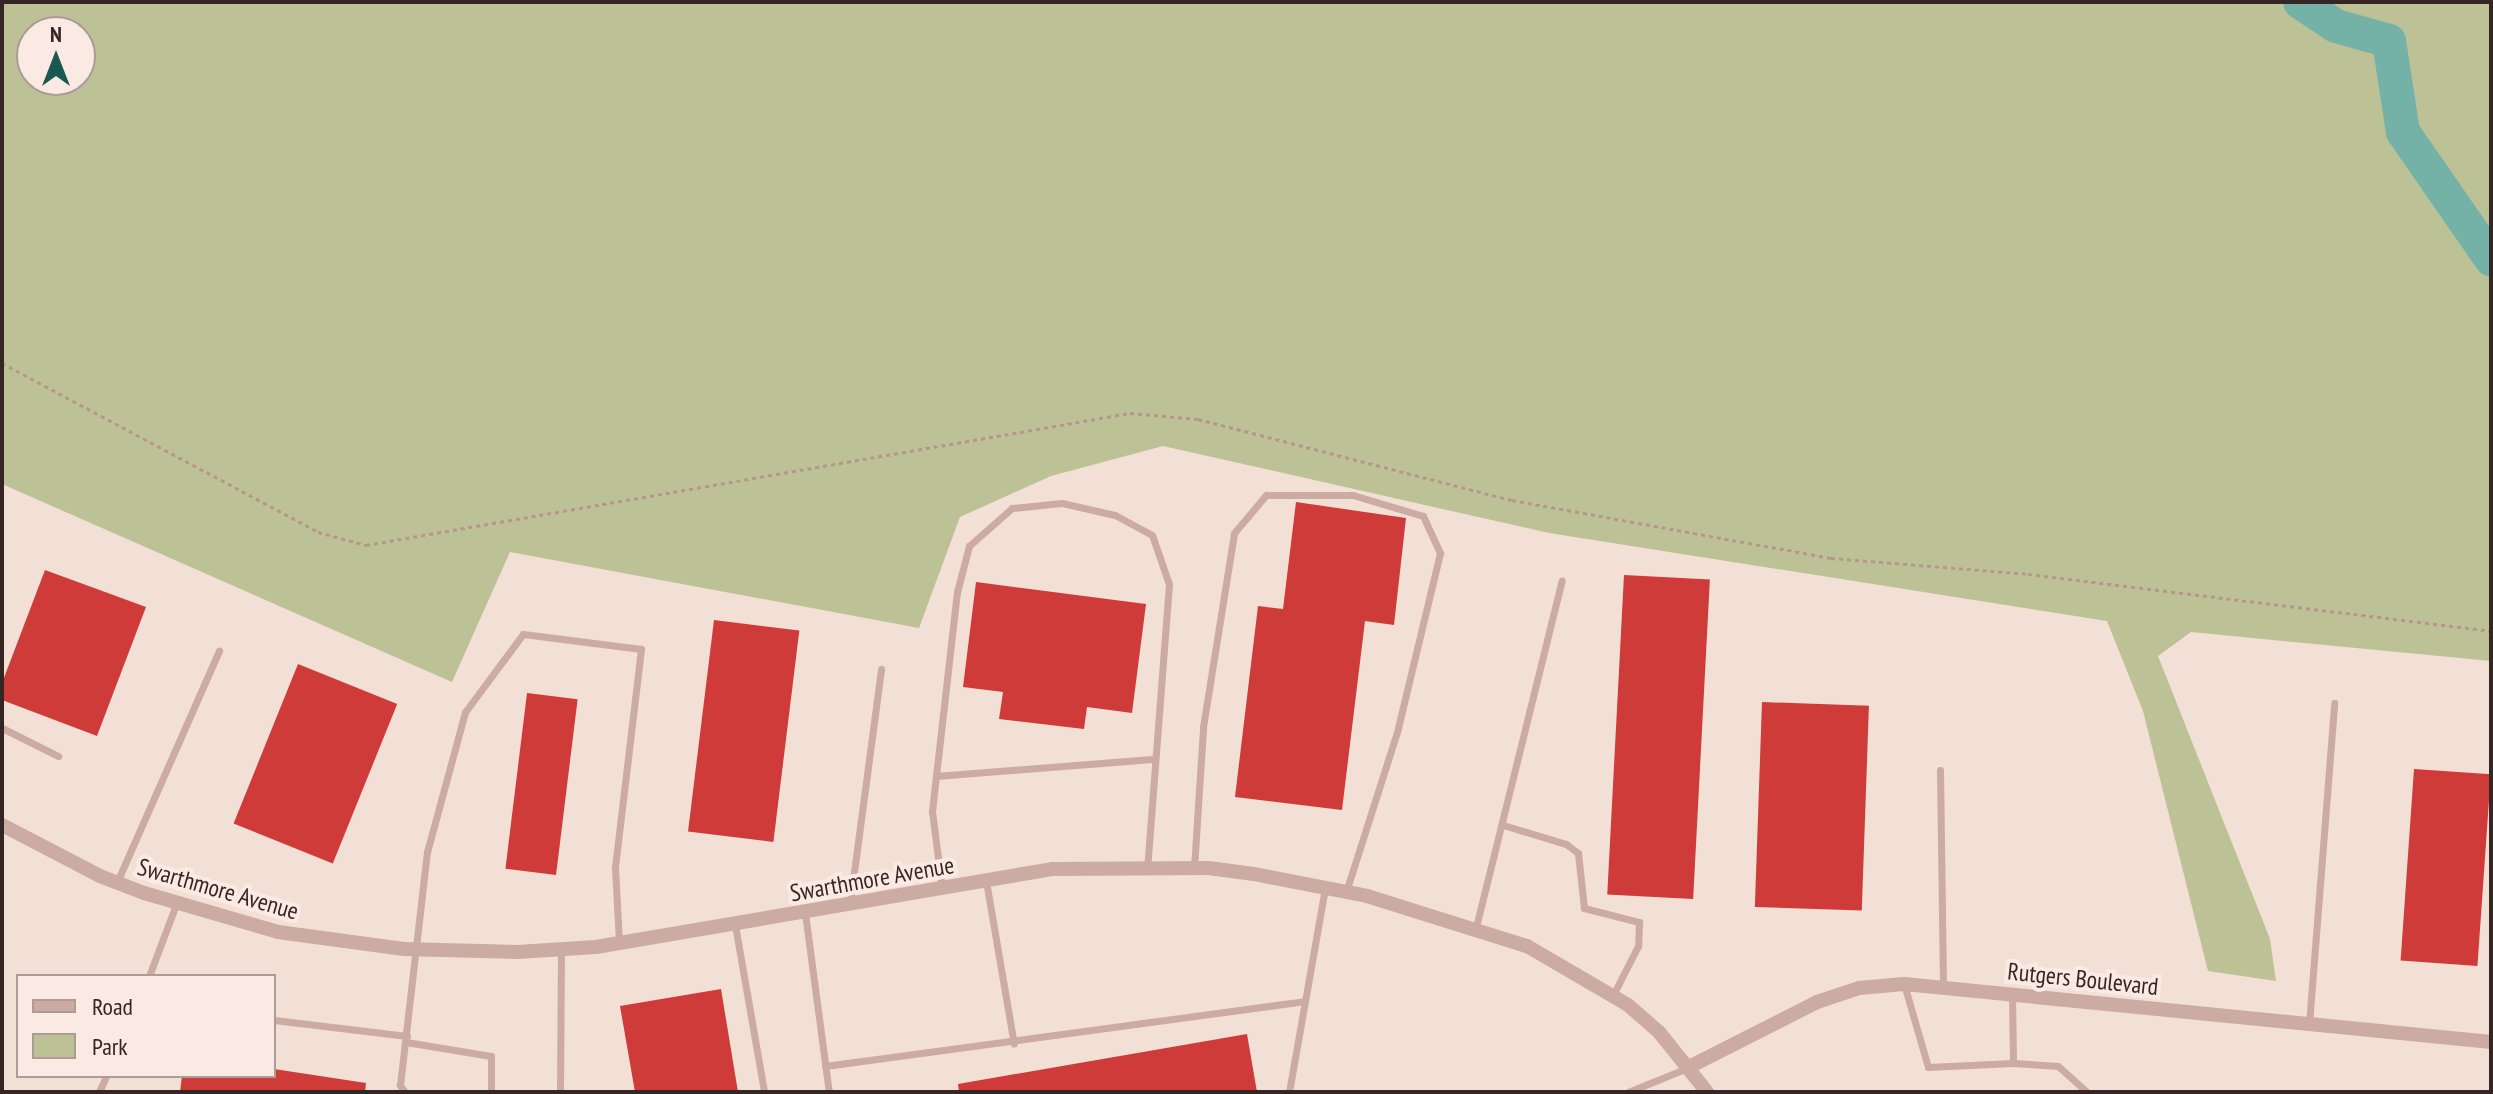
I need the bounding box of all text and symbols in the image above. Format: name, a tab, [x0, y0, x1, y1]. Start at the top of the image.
north arrow	[16, 16, 96, 96]
text: N	[50, 20, 62, 48]
street label: Swarthmore Avenue	[787, 850, 957, 908]
street label: Swarthmore Avenue	[134, 852, 302, 926]
street label: Rutgers Boulevard	[2006, 957, 2160, 1001]
legend	[16, 974, 276, 1078]
text: Road	[92, 991, 133, 1022]
text: Park	[92, 1031, 128, 1062]

